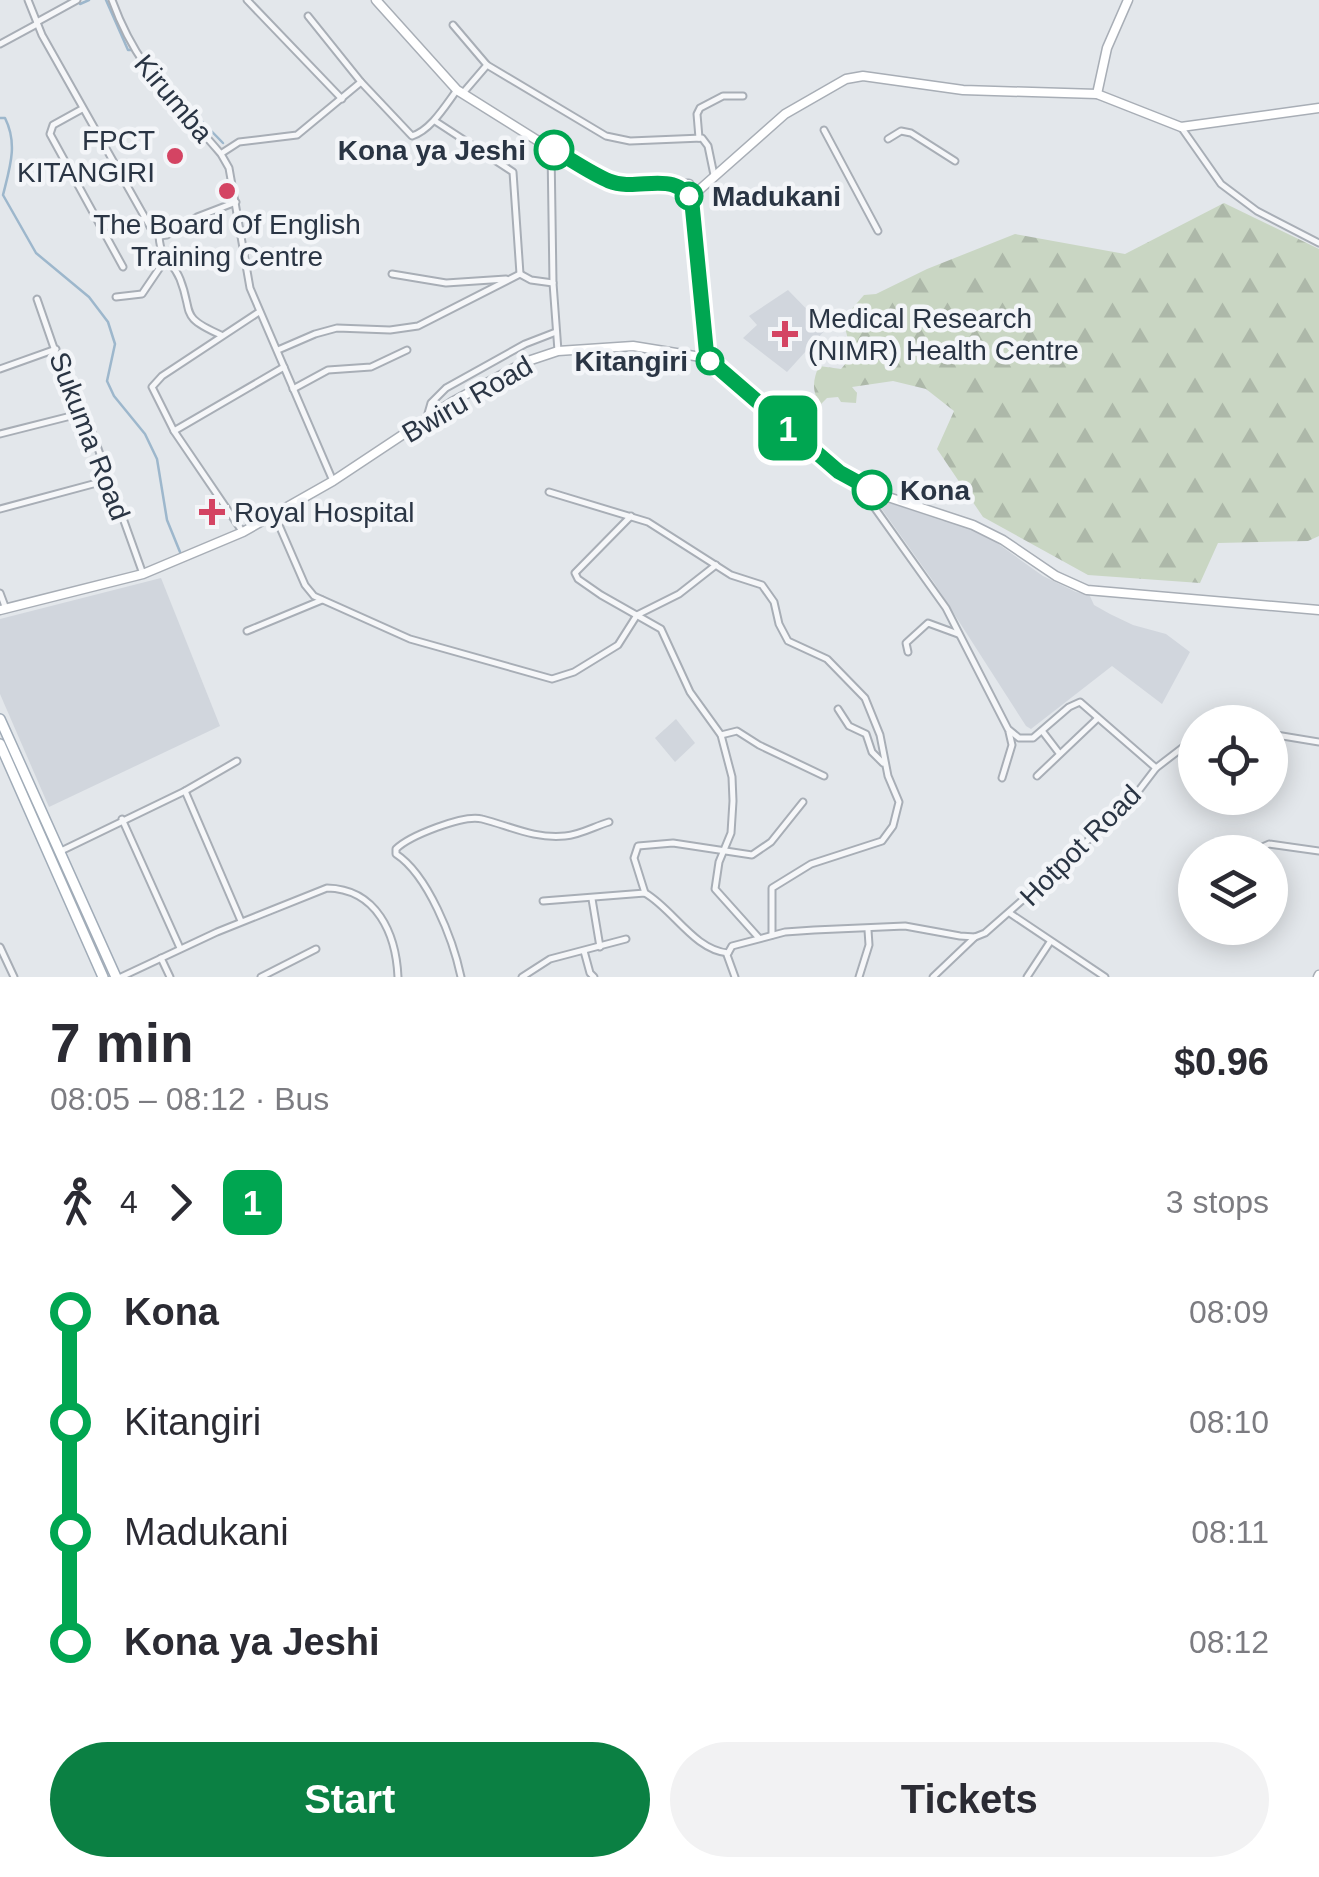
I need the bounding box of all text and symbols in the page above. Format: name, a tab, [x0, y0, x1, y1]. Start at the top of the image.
street label: Kirumba	[128, 48, 219, 149]
place label: FPCT KITANGIRI	[17, 125, 155, 188]
marker: Kona ya Jeshi	[535, 131, 573, 169]
place label: Kona ya Jeshi	[338, 135, 526, 166]
marker: FPCT KITANGIRI	[164, 145, 186, 167]
marker: The Board Of English Training Centre	[216, 180, 238, 202]
place label: Madukani	[712, 181, 841, 212]
marker: Madukani	[676, 183, 702, 209]
place label: The Board Of English Training Centre	[93, 209, 361, 272]
place label: Medical Research (NIMR) Health Centre	[808, 303, 1079, 366]
marker: Medical Research (NIMR) Health Centre	[772, 321, 798, 347]
place label: Kitangiri	[574, 346, 688, 377]
street label: Sukuma Road	[43, 348, 136, 525]
marker: Kitangiri	[697, 348, 723, 374]
street label: Bwiru Road	[397, 350, 538, 449]
line badge: 1	[756, 396, 820, 460]
text: 1	[778, 409, 798, 448]
marker: Kona	[853, 471, 891, 509]
place label: Kona	[900, 475, 970, 506]
place label: Royal Hospital	[234, 497, 415, 528]
marker: Royal Hospital	[199, 499, 225, 525]
map controls	[1178, 705, 1288, 945]
button: locate	[1178, 705, 1288, 815]
street label: Hotpot Road	[1014, 779, 1147, 912]
button: layers	[1178, 835, 1288, 945]
text: 7 min	[50, 1012, 194, 1074]
text: $0.96	[1174, 1041, 1269, 1083]
text: 08:05 – 08:12 · Bus	[50, 1081, 329, 1117]
icon: walk	[50, 1175, 105, 1230]
icon: forward	[153, 1175, 208, 1230]
text: 1	[243, 1183, 262, 1222]
text: 4	[120, 1184, 138, 1220]
text: 3 stops	[1166, 1184, 1269, 1220]
text: Kona	[124, 1291, 219, 1333]
text: 08:09	[1189, 1294, 1269, 1330]
text: Kitangiri	[124, 1401, 261, 1443]
text: 08:10	[1189, 1404, 1269, 1440]
text: Madukani	[124, 1511, 289, 1553]
text: 08:11	[1191, 1514, 1269, 1550]
text: Kona ya Jeshi	[124, 1621, 380, 1663]
text: 08:12	[1189, 1624, 1269, 1660]
button: Start	[50, 1742, 650, 1857]
button: Tickets	[670, 1742, 1269, 1857]

